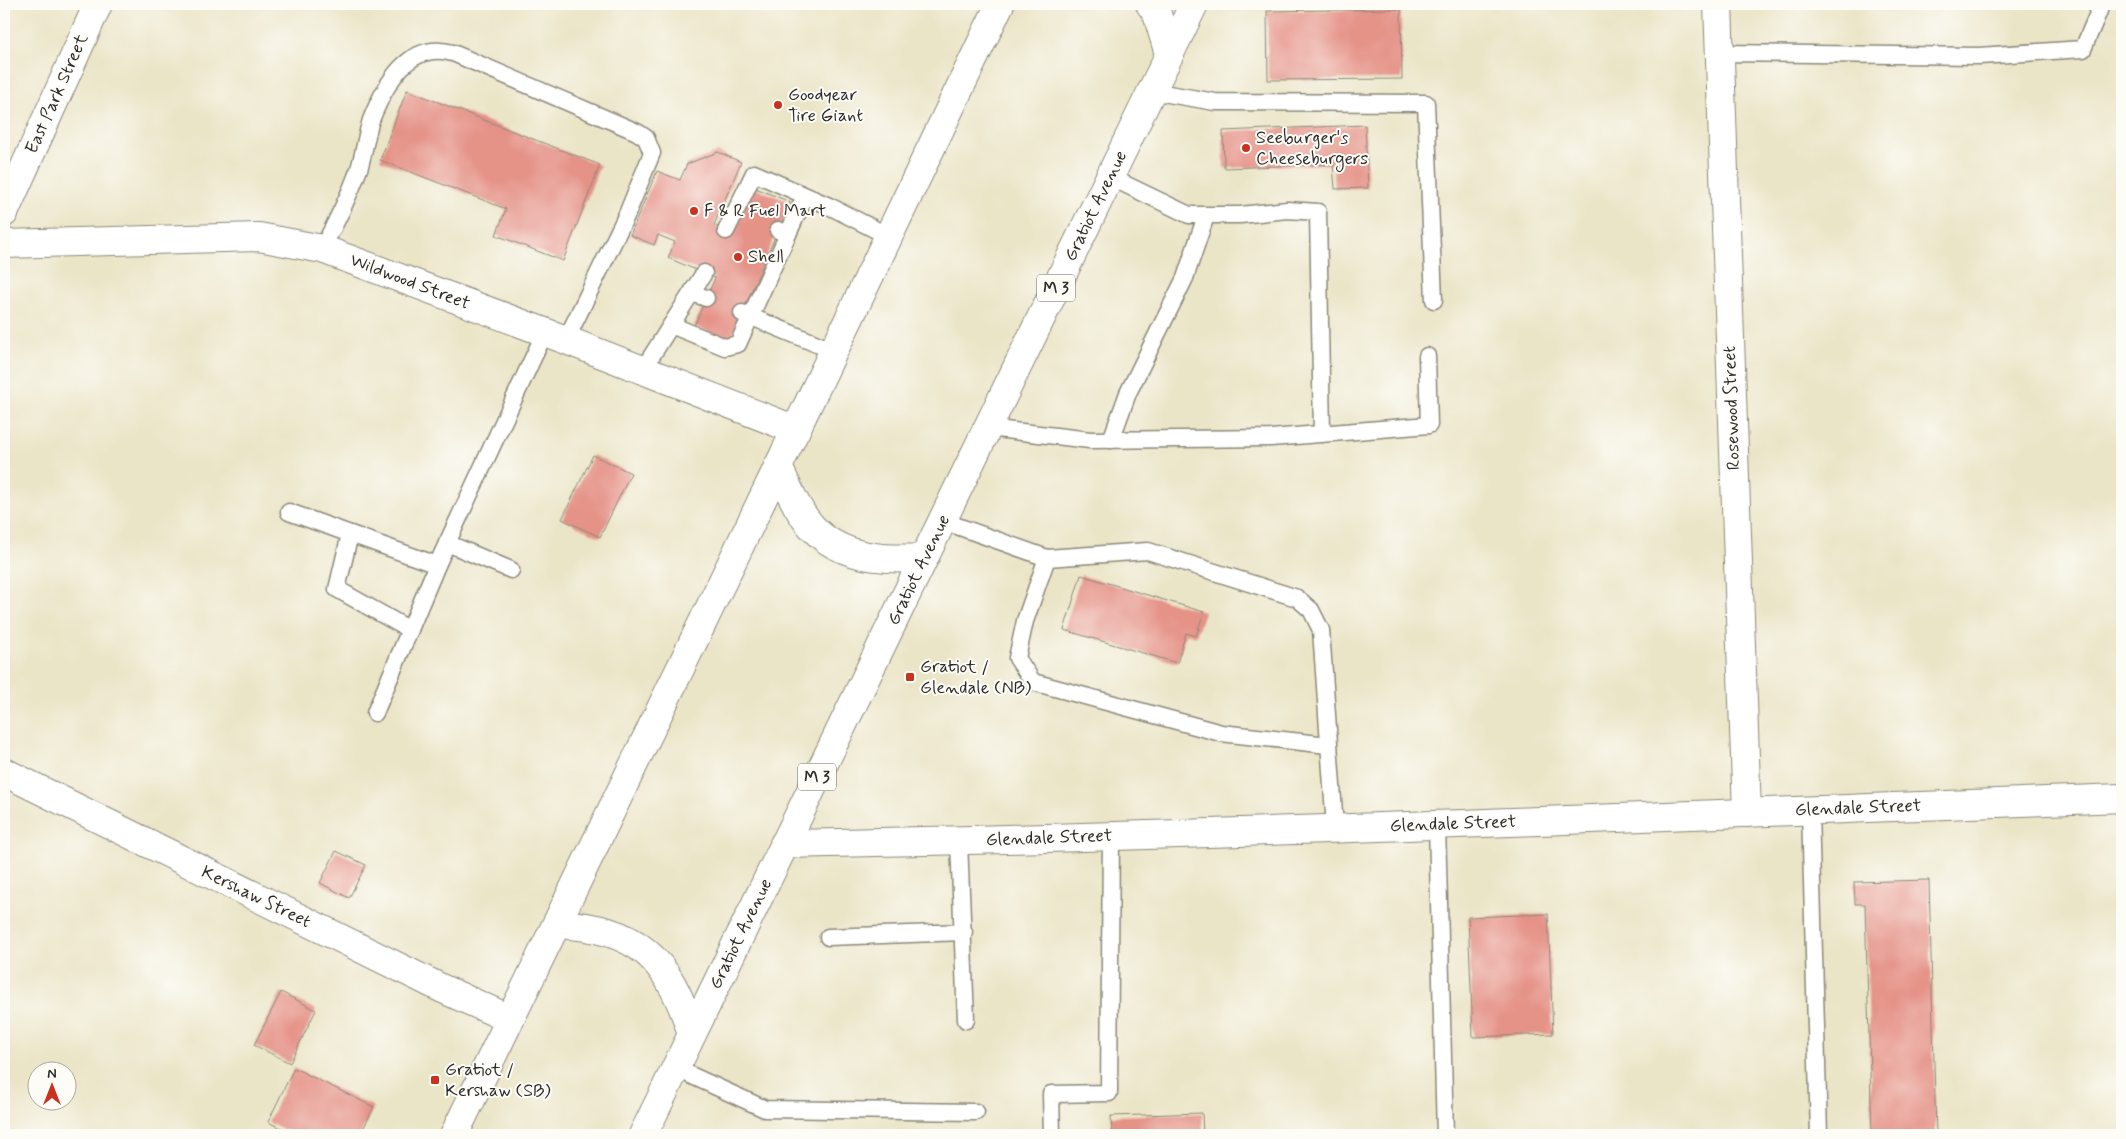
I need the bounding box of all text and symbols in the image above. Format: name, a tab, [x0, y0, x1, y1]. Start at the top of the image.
street label: East Park Street	[20, 30, 94, 158]
place label: Goodyear Tire Giant	[788, 83, 863, 128]
marker: Goodyear Tire Giant	[772, 99, 784, 111]
place label: Seeburger's Cheeseburgers	[1256, 126, 1368, 172]
marker: Seeburger's Cheeseburgers	[1240, 142, 1252, 154]
street label: Gratiot Avenue	[1059, 147, 1133, 265]
place label: F & R Fuel Mart	[704, 199, 826, 223]
marker: F & R Fuel Mart	[688, 205, 700, 217]
place label: Shell	[748, 245, 784, 269]
street label: Wildwood Street	[347, 248, 473, 316]
marker: Shell	[732, 251, 744, 263]
road number: M 3	[1037, 274, 1075, 302]
street label: Rosewood Street	[1718, 345, 1746, 471]
street label: Gratiot Avenue	[882, 511, 956, 629]
place label: Gratiot / Glendale (NB)	[920, 655, 1032, 700]
marker: Gratiot / Glendale (NB)	[904, 671, 916, 683]
road number: M 3	[798, 764, 836, 790]
street label: Glendale Street	[1794, 794, 1922, 822]
street label: Glendale Street	[1389, 810, 1517, 838]
street label: Glendale Street	[985, 824, 1113, 852]
street label: Kershaw Street	[197, 860, 315, 934]
street label: Gratiot Avenue	[704, 875, 778, 993]
place label: Gratiot / Kershaw (SB)	[445, 1058, 551, 1103]
north arrow	[28, 1062, 78, 1112]
text: N	[47, 1065, 57, 1083]
marker: Gratiot / Kershaw (SB)	[429, 1074, 441, 1086]

